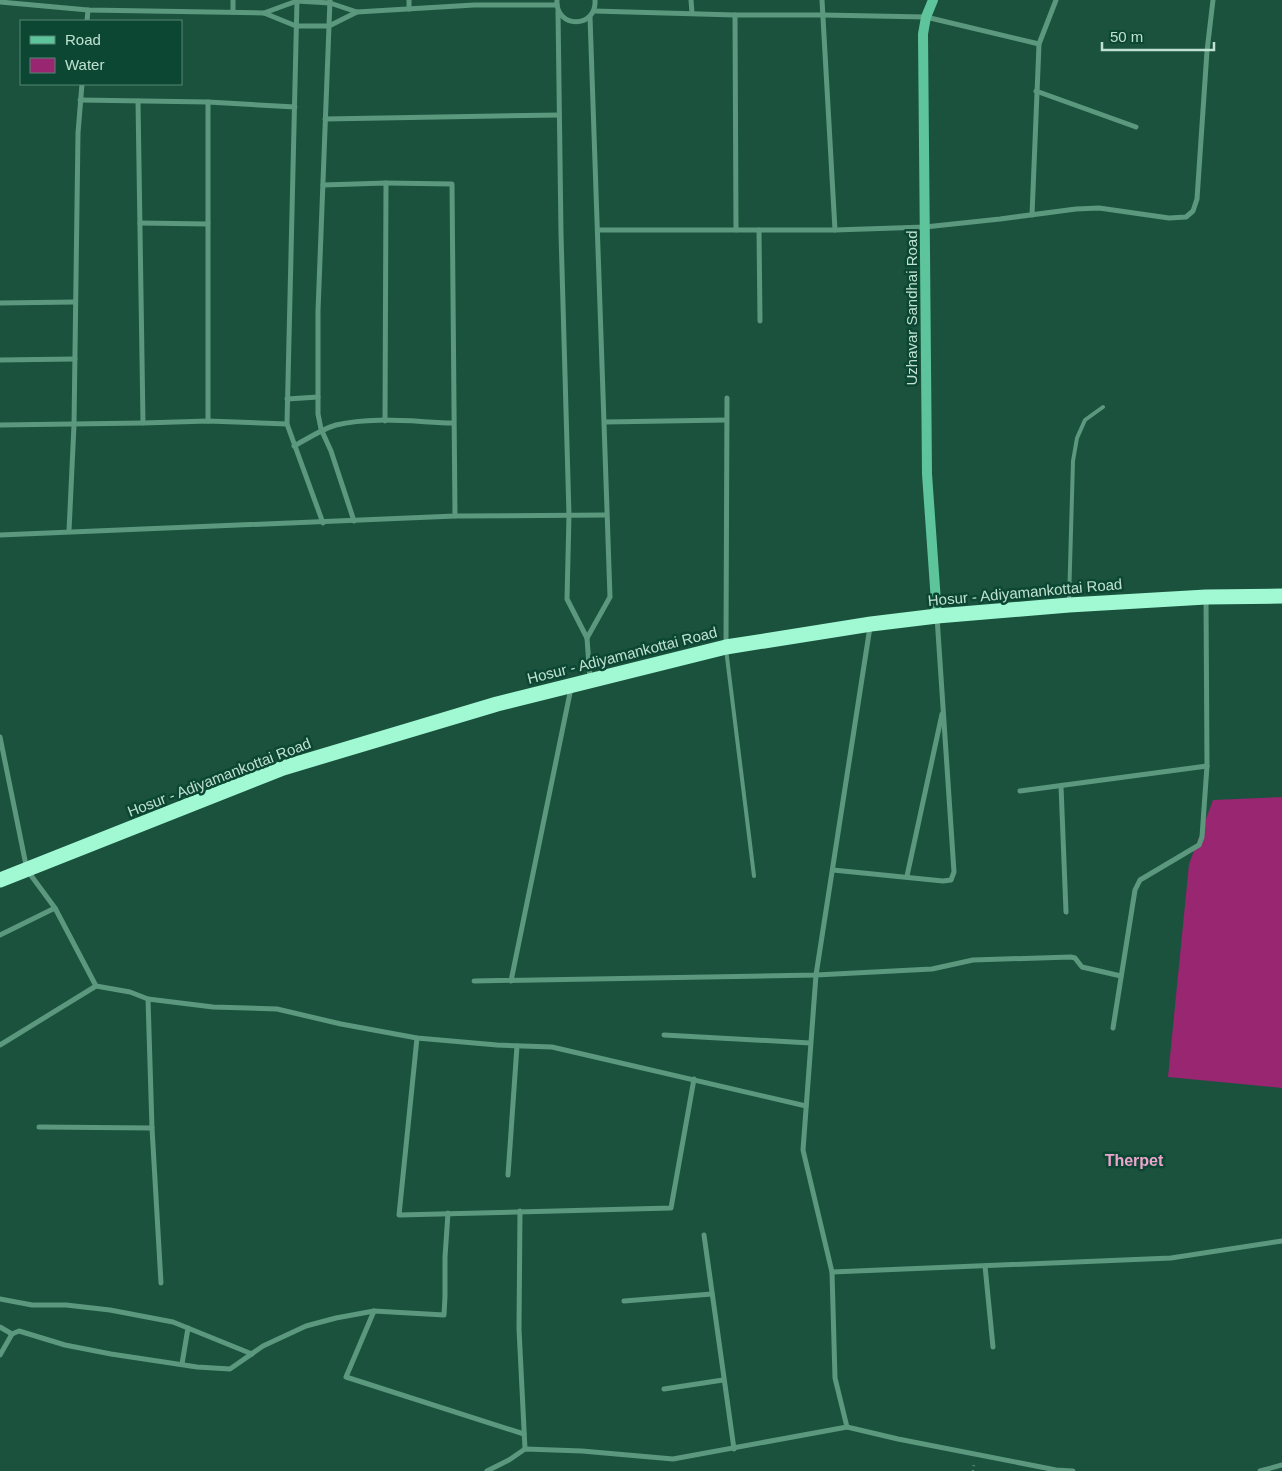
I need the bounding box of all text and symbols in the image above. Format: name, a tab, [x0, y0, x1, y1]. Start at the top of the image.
legend	[20, 20, 182, 85]
scale bar	[1102, 20, 1214, 52]
text: 50 m	[1110, 28, 1143, 45]
text: Road	[65, 31, 101, 48]
text: Water	[65, 56, 104, 73]
street label: Uzhavar Sandhai Road	[903, 230, 920, 386]
street label: Hosur - Adiyamankottai Road	[927, 575, 1123, 609]
street label: Hosur - Adiyamankottai Road	[525, 623, 719, 687]
street label: Hosur - Adiyamankottai Road	[125, 734, 313, 820]
district label: Therpet	[1105, 1152, 1164, 1169]

